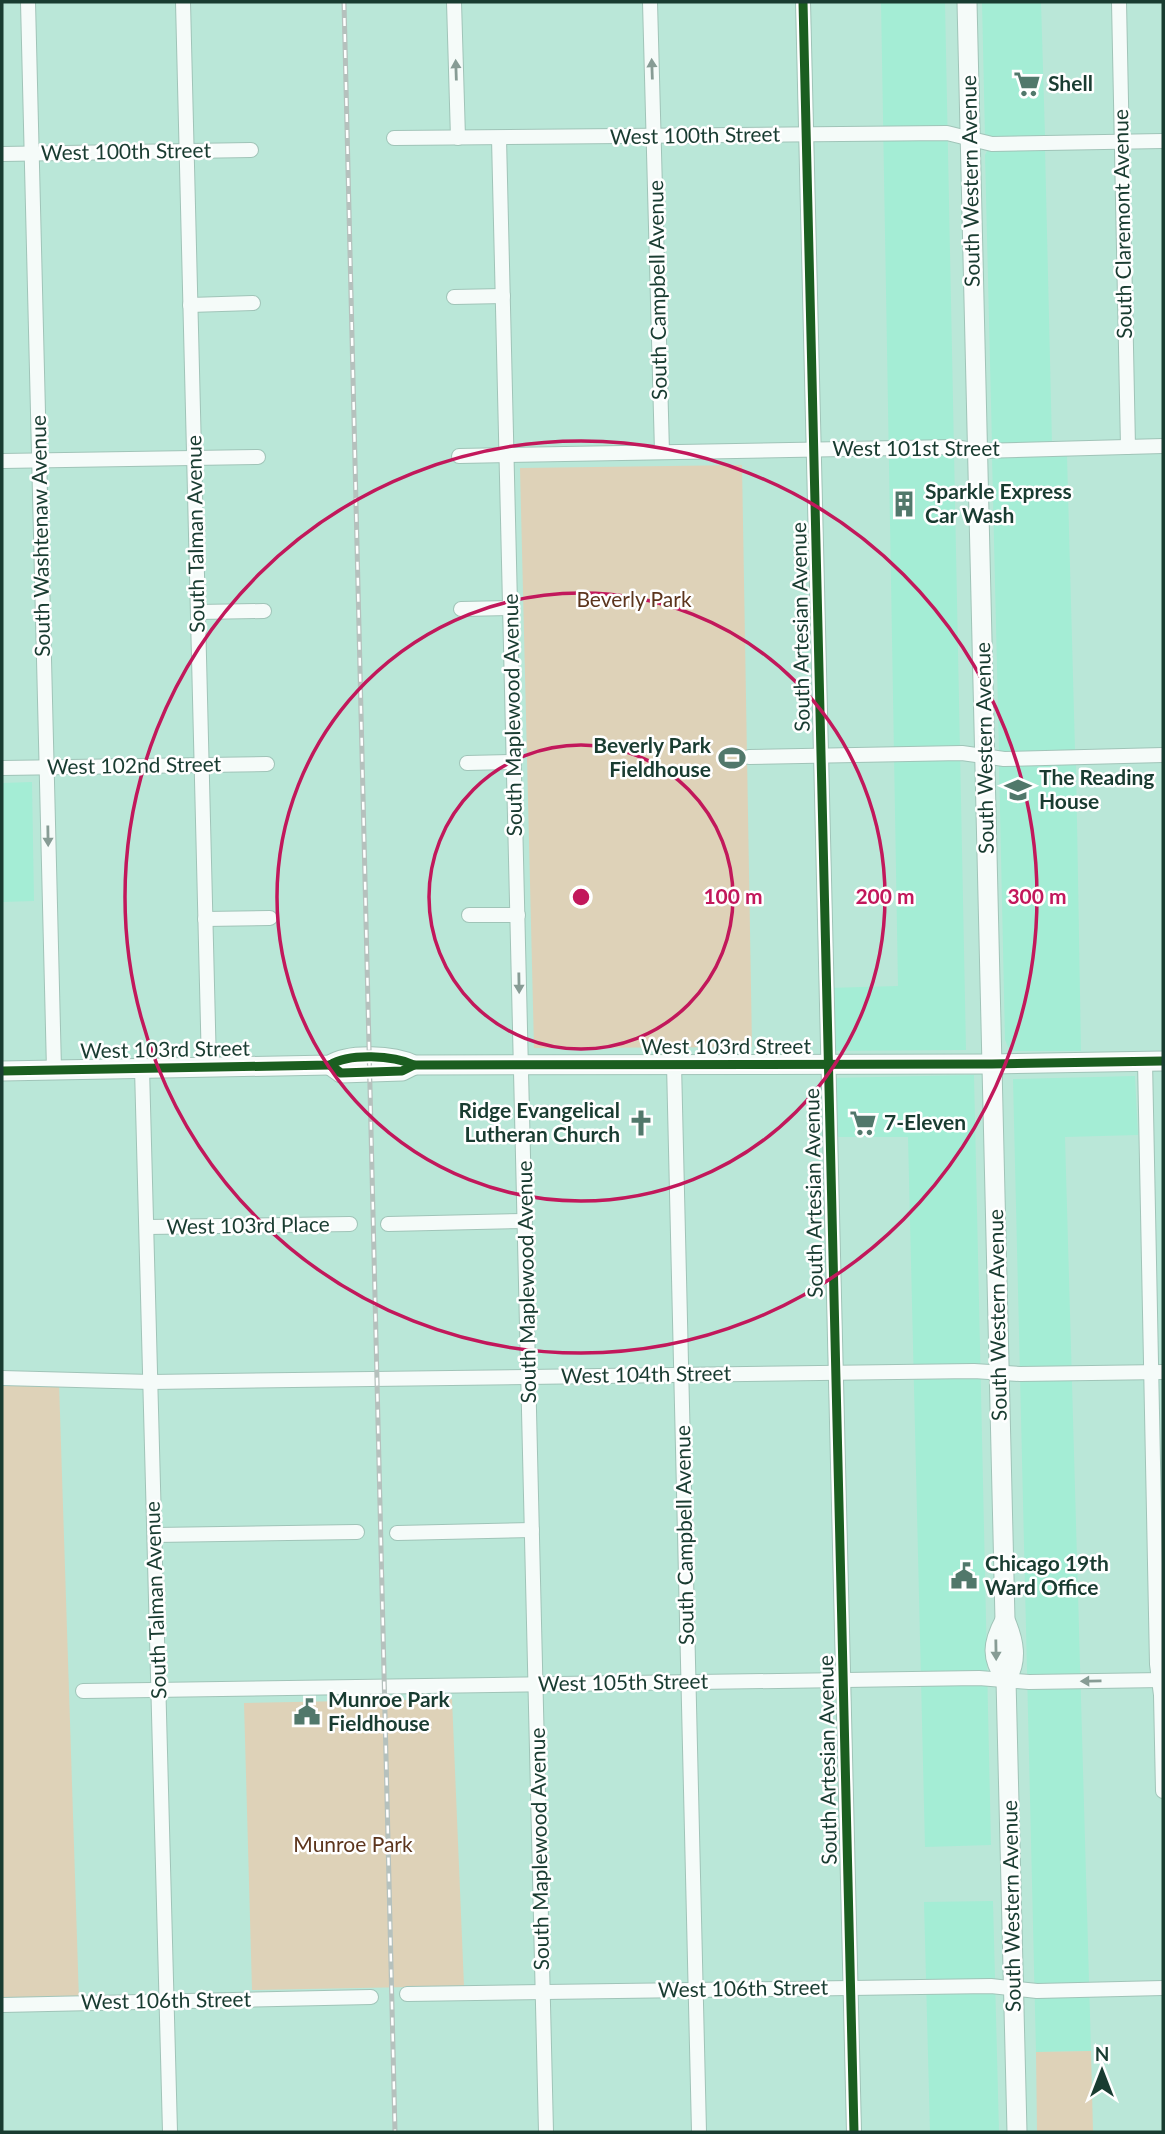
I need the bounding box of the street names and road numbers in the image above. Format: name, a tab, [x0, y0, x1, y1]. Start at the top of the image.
street label: South Western Avenue	[955, 75, 984, 287]
street label: South Claremont Avenue	[1107, 109, 1136, 339]
street label: West 100th Street	[610, 121, 781, 148]
street label: West 100th Street	[41, 137, 212, 164]
street label: South Campbell Avenue	[642, 180, 671, 400]
street label: South Washtenaw Avenue	[25, 415, 54, 657]
street label: South Talman Avenue	[180, 435, 209, 633]
street label: West 101st Street	[832, 435, 1000, 460]
street label: South Artesian Avenue	[785, 522, 814, 732]
street label: South Maplewood Avenue	[497, 593, 526, 837]
street label: South Western Avenue	[969, 642, 998, 854]
street label: West 102nd Street	[47, 750, 222, 779]
street label: West 103rd Street	[641, 1033, 811, 1058]
street label: West 103rd Street	[80, 1035, 251, 1062]
street label: South Artesian Avenue	[798, 1088, 827, 1298]
street label: South Maplewood Avenue	[511, 1160, 540, 1404]
street label: South Western Avenue	[982, 1209, 1011, 1421]
street label: West 103rd Place	[166, 1211, 330, 1238]
street label: West 104th Street	[561, 1360, 732, 1387]
street label: South Campbell Avenue	[669, 1425, 698, 1645]
street label: South Talman Avenue	[139, 1501, 170, 1699]
street label: South Artesian Avenue	[812, 1655, 841, 1865]
street label: West 105th Street	[538, 1668, 709, 1695]
street label: South Maplewood Avenue	[524, 1727, 553, 1971]
street label: South Western Avenue	[996, 1800, 1025, 2012]
street label: West 106th Street	[658, 1974, 829, 2001]
street label: West 106th Street	[81, 1986, 252, 2013]

